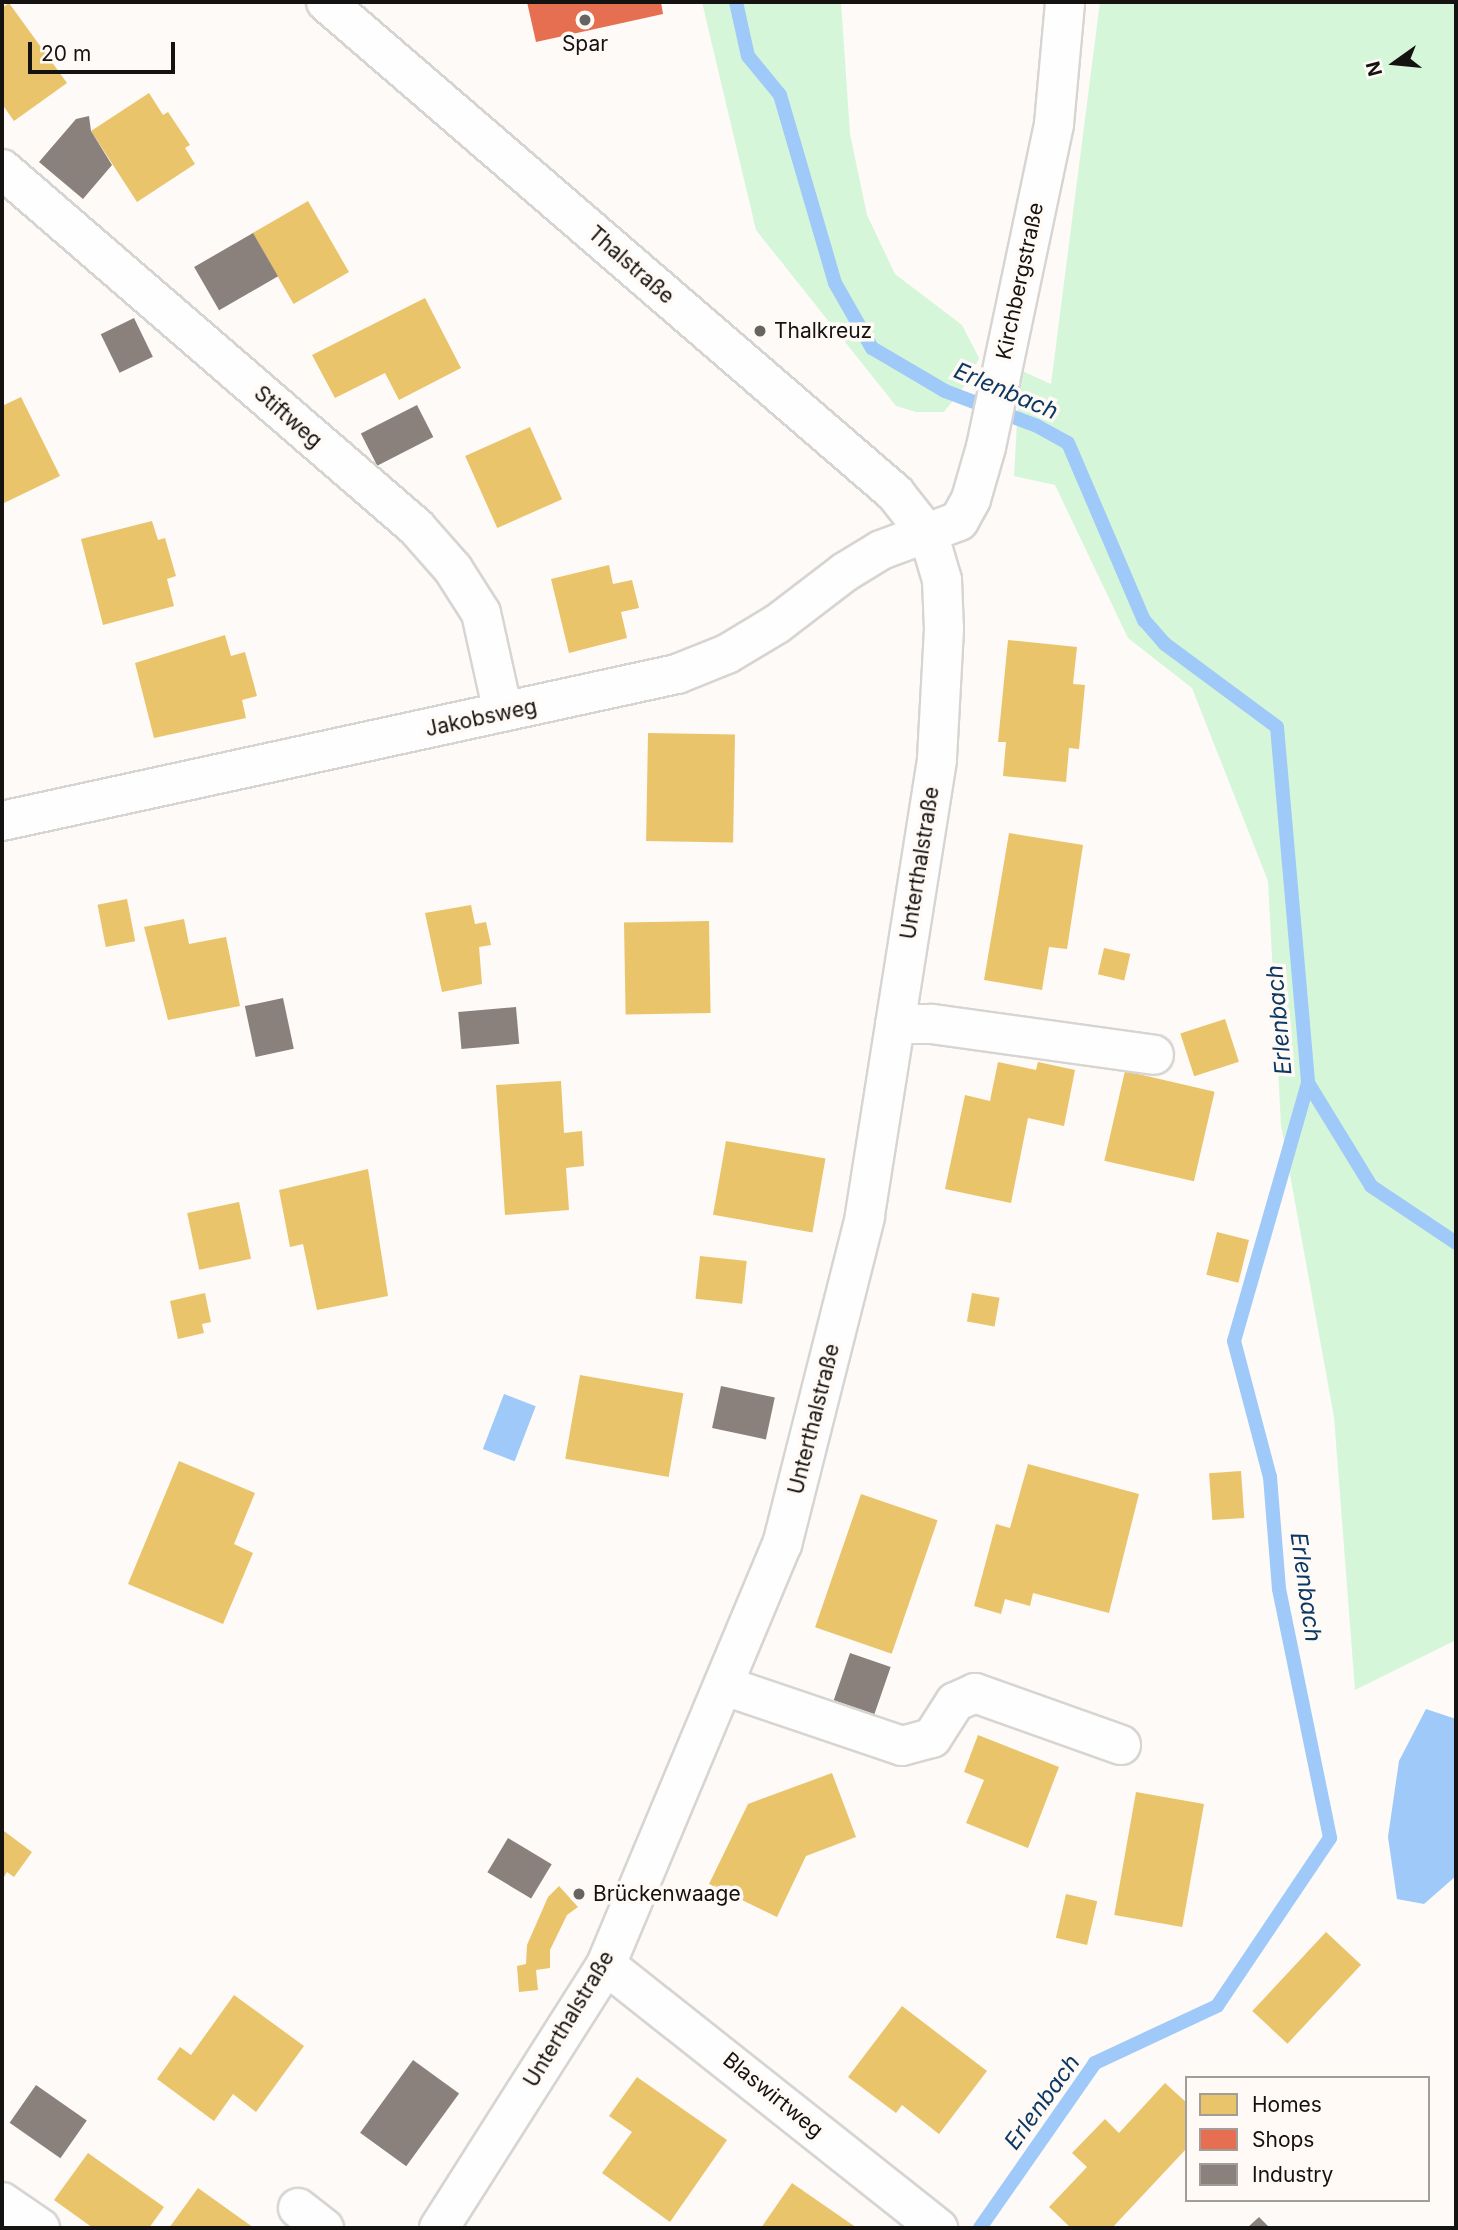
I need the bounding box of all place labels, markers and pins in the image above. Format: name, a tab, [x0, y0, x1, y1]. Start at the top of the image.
marker: Spar	[577, 12, 593, 28]
place label: Spar	[562, 31, 608, 57]
place label: Thalkreuz	[774, 318, 872, 344]
marker: Thalkreuz	[752, 323, 768, 339]
place label: Brückenwaage	[593, 1881, 741, 1907]
marker: Brückenwaage	[571, 1886, 587, 1902]

